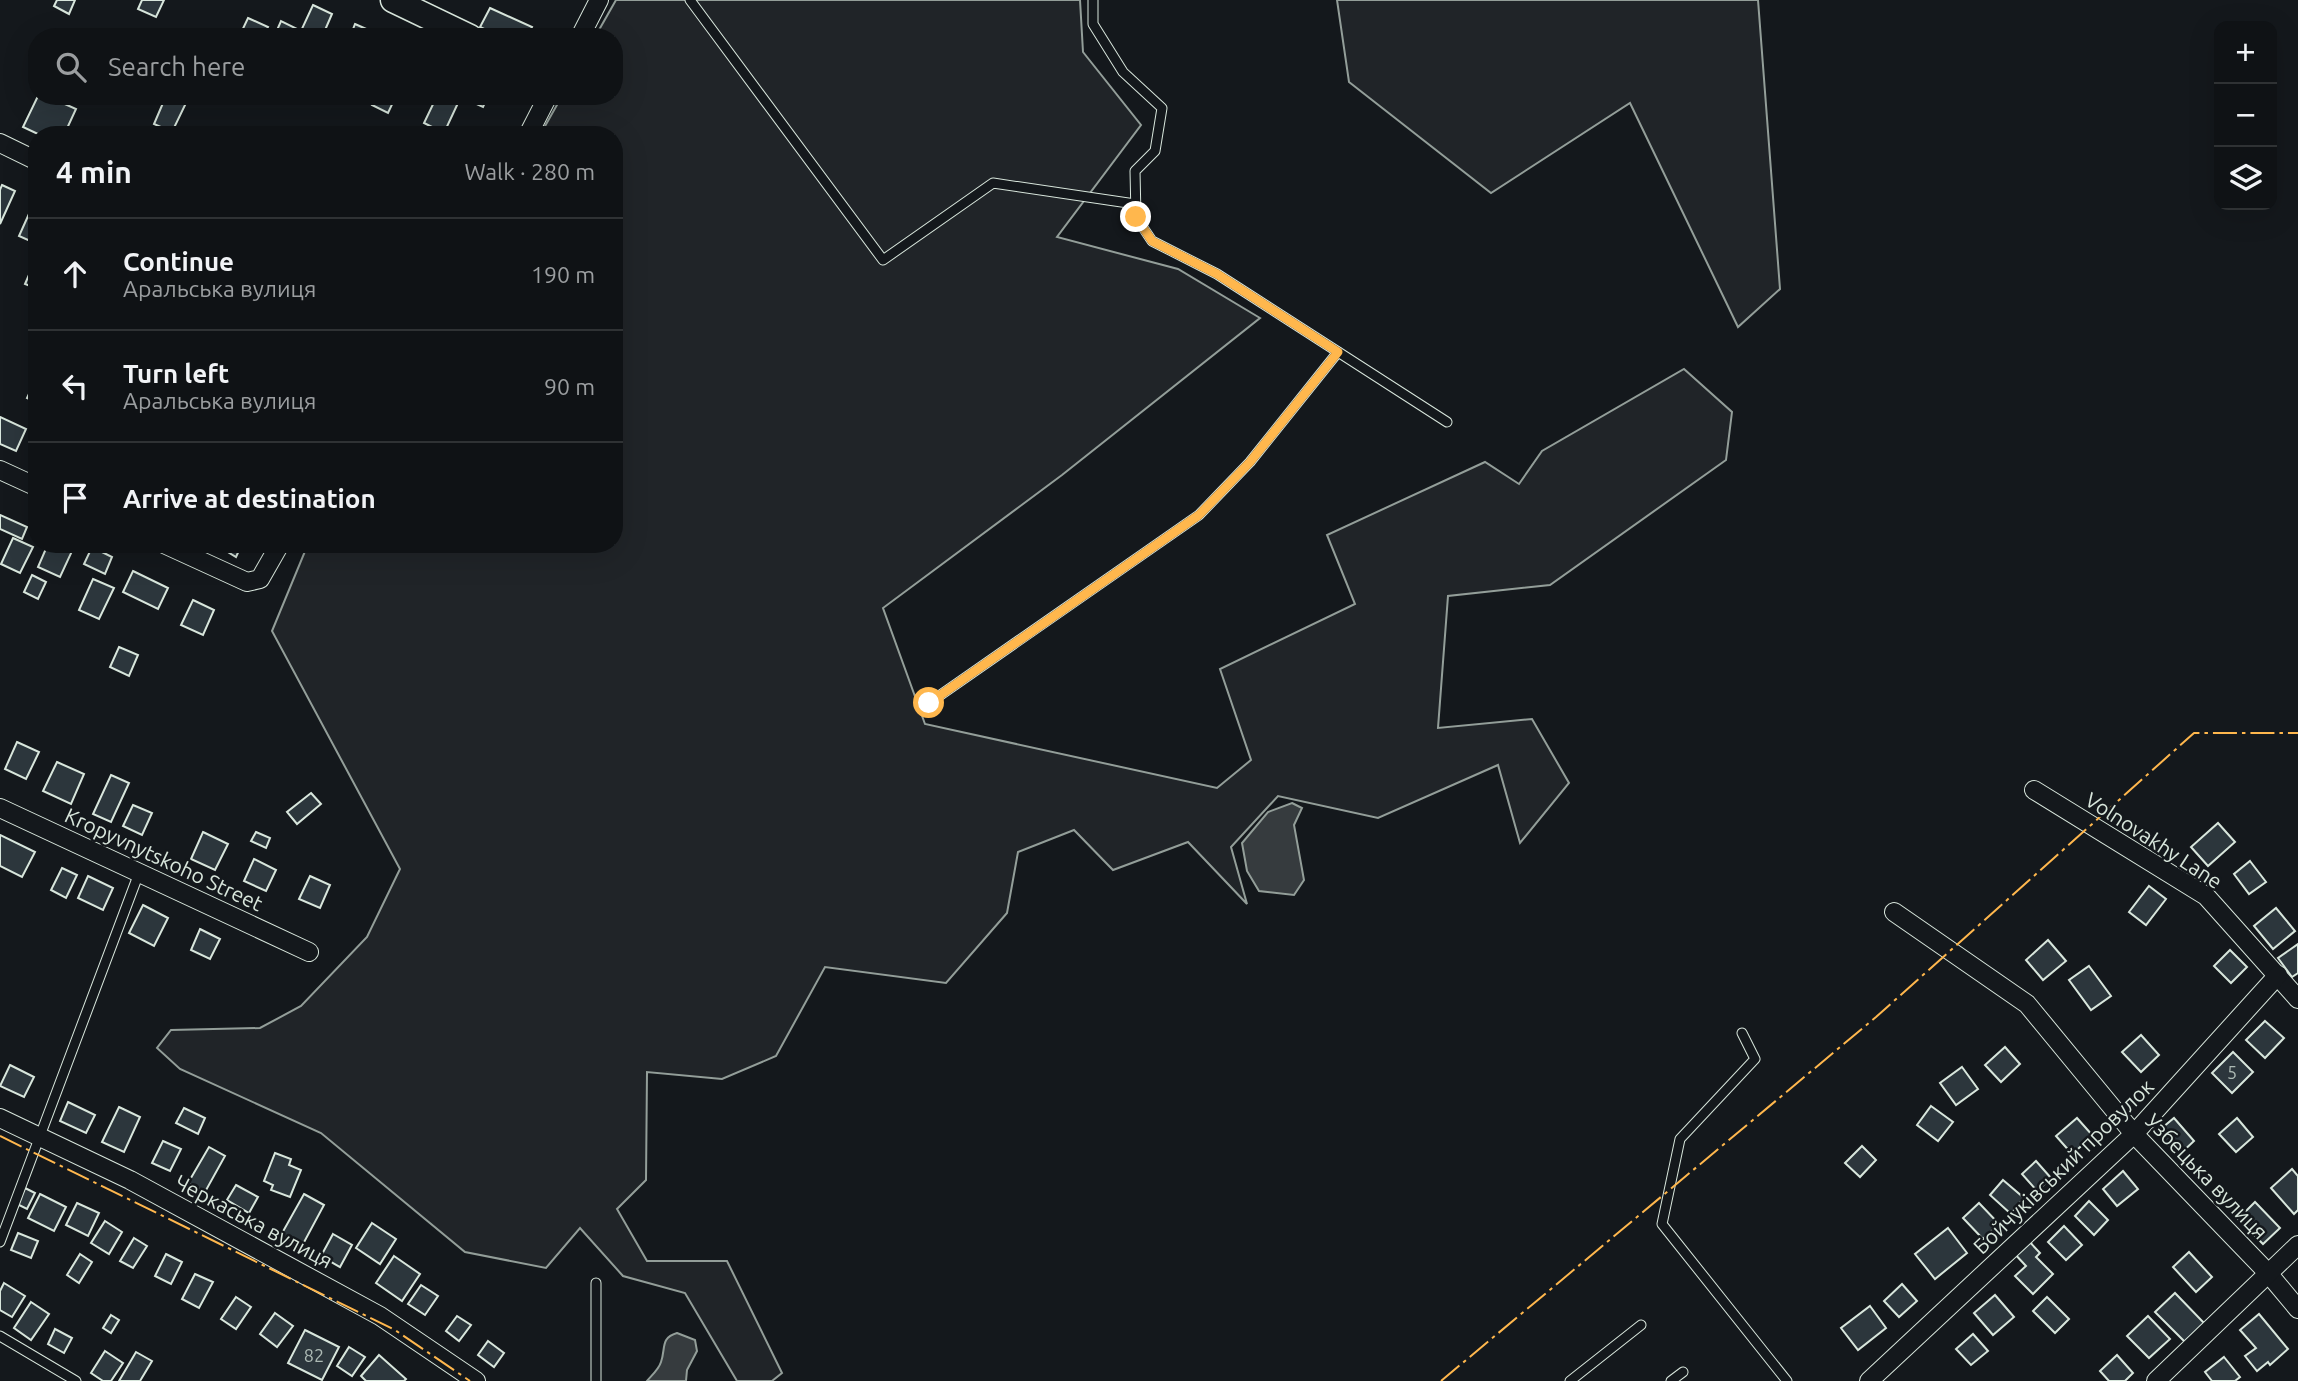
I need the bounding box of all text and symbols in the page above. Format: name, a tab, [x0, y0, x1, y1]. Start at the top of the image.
map controls	[2214, 21, 2277, 210]
button: +	[2214, 21, 2277, 84]
search box	[28, 28, 623, 105]
icon: search	[52, 48, 90, 86]
text: Search here	[108, 52, 245, 81]
button: −	[2214, 84, 2277, 147]
button: layers	[2214, 147, 2277, 210]
text: 4 min	[56, 155, 132, 189]
text: Walk · 280 m	[464, 159, 595, 184]
route end	[1120, 201, 1151, 232]
text: Continue	[123, 247, 234, 276]
icon: ahead	[56, 255, 94, 293]
text: 190 m	[531, 262, 595, 287]
text: Аральська вулиця	[123, 276, 316, 301]
text: Turn left	[123, 359, 229, 388]
icon: left	[56, 367, 94, 405]
text: 90 m	[544, 374, 595, 399]
text: Аральська вулиця	[123, 388, 316, 413]
icon: arrive	[56, 479, 94, 517]
text: Arrive at destination	[123, 484, 376, 513]
route start	[913, 687, 944, 718]
street label: Volnovakhy Lane	[2081, 787, 2227, 893]
street label: Kropyvnytskoho Street	[61, 803, 267, 915]
house number: 5	[2227, 1062, 2237, 1082]
street label: Бойчуківський провулок	[1968, 1074, 2158, 1258]
street label: Узбецька вулиця	[2141, 1108, 2273, 1244]
street label: Черкаська вулиця	[171, 1169, 337, 1273]
house number: 82	[304, 1345, 324, 1365]

